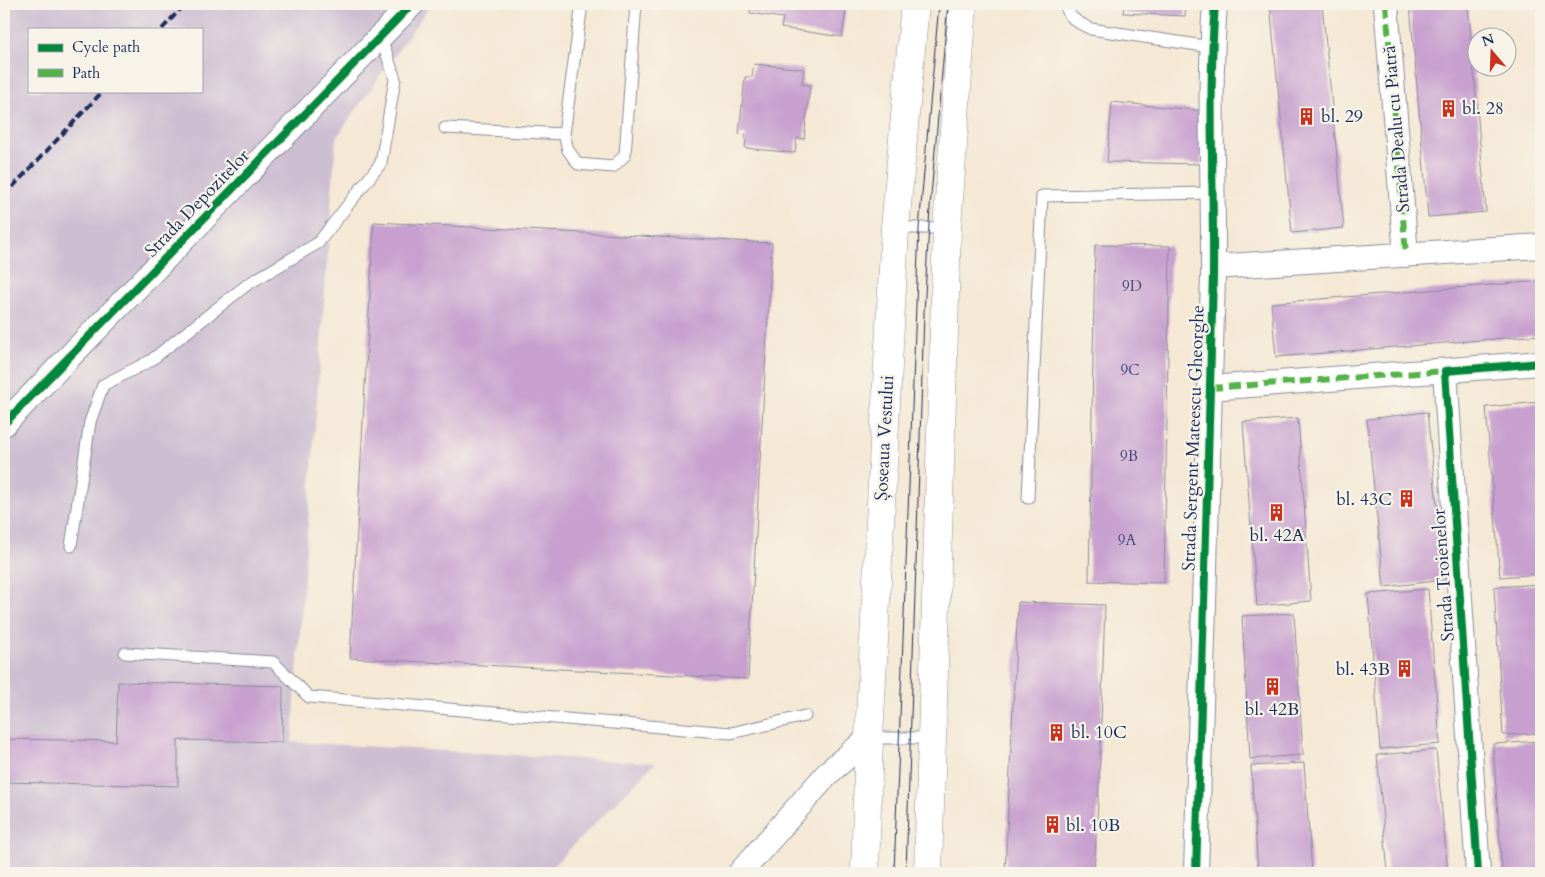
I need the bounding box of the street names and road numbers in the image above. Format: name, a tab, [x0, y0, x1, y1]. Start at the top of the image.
street label: Strada Dealu cu Piatră	[1377, 44, 1416, 213]
street label: Strada Depozitelor	[139, 144, 256, 263]
street label: Strada Sergent Mateescu Gheorghe	[1176, 304, 1211, 572]
street label: Șoseaua Vestului	[869, 375, 900, 501]
street label: Strada Troienelor	[1426, 507, 1461, 642]

